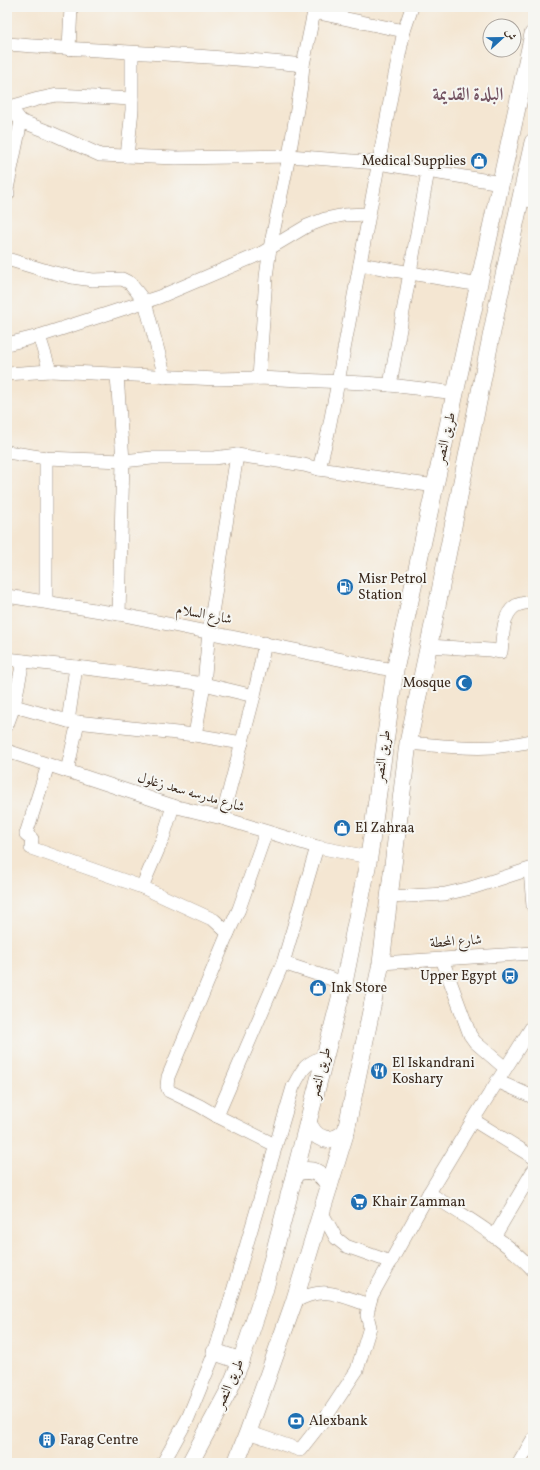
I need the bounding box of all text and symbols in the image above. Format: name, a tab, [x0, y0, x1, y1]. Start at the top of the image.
north arrow	[482, 18, 522, 58]
text: ش	[501, 27, 519, 43]
district label: البلدة القديمة	[433, 83, 504, 108]
shop icon: Medical Supplies	[469, 151, 489, 171]
place label: Medical Supplies	[362, 152, 466, 171]
street label: طريق النصر	[430, 410, 461, 468]
place label: Misr Petrol Station	[358, 570, 427, 605]
fuel station icon: Misr Petrol Station	[335, 577, 355, 597]
street label: شارع السلام	[174, 600, 234, 632]
mosque icon: Mosque	[454, 673, 474, 693]
place label: Mosque	[403, 674, 451, 693]
street label: طريق النصر	[370, 729, 396, 785]
street label: شارع مدرسه سعد زغلول	[135, 769, 247, 818]
shop icon: El Zahraa	[332, 818, 352, 838]
place label: El Zahraa	[355, 819, 414, 838]
street label: شارع المحطة	[429, 931, 483, 954]
bus stop icon: Upper Egypt	[500, 966, 520, 986]
place label: Upper Egypt	[420, 967, 497, 986]
shop icon: Ink Store	[308, 978, 328, 998]
place label: Ink Store	[331, 979, 388, 998]
street label: طريق النصر	[305, 1045, 337, 1103]
place label: El Iskandrani Koshary	[392, 1054, 475, 1089]
restaurant icon: El Iskandrani Koshary	[369, 1061, 389, 1081]
supermarket icon: Khair Zamman	[349, 1192, 369, 1212]
place label: Khair Zamman	[372, 1193, 466, 1212]
street label: طريق النصر	[210, 1356, 249, 1414]
bank icon: Alexbank	[286, 1411, 306, 1431]
place label: Alexbank	[309, 1412, 368, 1431]
building icon: Farag Centre	[37, 1430, 57, 1450]
place label: Farag Centre	[60, 1431, 139, 1450]

